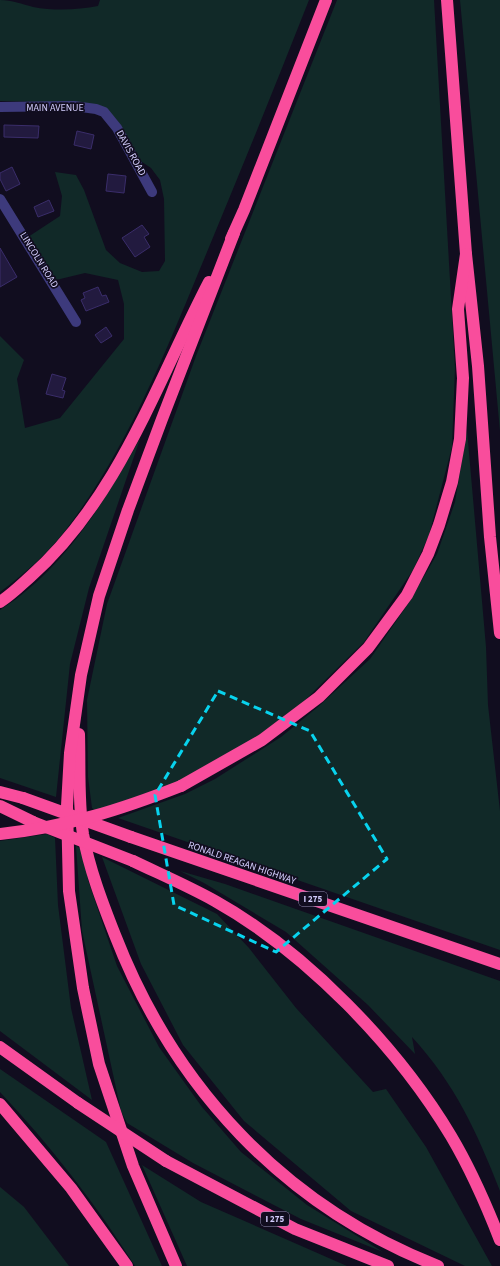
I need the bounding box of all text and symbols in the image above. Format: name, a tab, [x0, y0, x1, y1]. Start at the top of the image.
street label: MAIN AVENUE	[26, 101, 84, 115]
street label: DAVIS ROAD	[113, 128, 149, 178]
street label: LINCOLN ROAD	[16, 230, 62, 290]
street label: RONALD REAGAN HIGHWAY	[186, 838, 298, 888]
road number: I 275	[299, 892, 327, 906]
road number: I 275	[261, 1212, 289, 1226]

